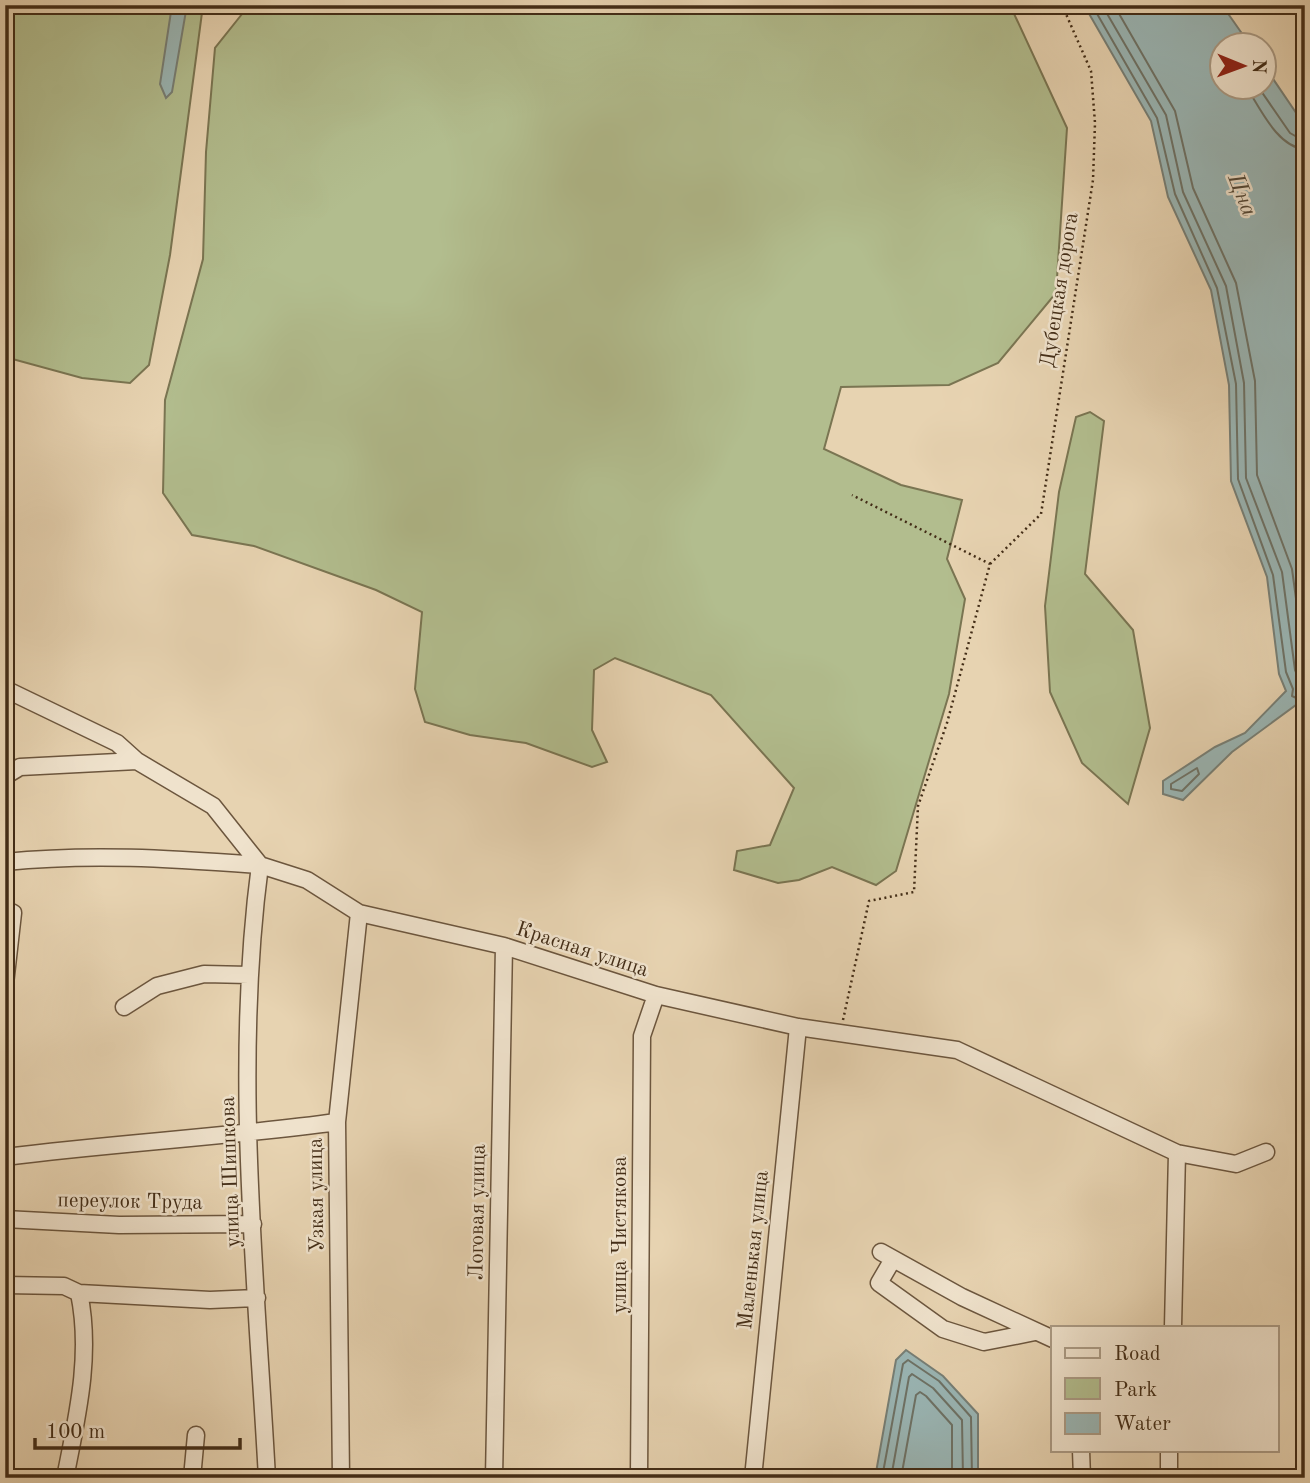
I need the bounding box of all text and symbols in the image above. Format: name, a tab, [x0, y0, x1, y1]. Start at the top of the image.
north arrow	[1208, 32, 1278, 102]
text: N	[1248, 59, 1267, 74]
water label: Цна	[1222, 169, 1261, 220]
street label: Дубецкая дорога	[1037, 211, 1083, 369]
street label: Красная улица	[513, 919, 651, 981]
street label: улица Шишкова	[218, 1096, 244, 1248]
street label: Узкая улица	[306, 1137, 328, 1253]
street label: Логовая улица	[466, 1144, 490, 1280]
street label: улица Чистякова	[610, 1156, 631, 1314]
street label: Маленькая улица	[735, 1169, 773, 1331]
street label: переулок Труда	[57, 1190, 203, 1214]
legend	[1051, 1326, 1278, 1452]
text: Road	[1114, 1344, 1161, 1365]
text: Park	[1114, 1380, 1157, 1401]
scale bar	[35, 1406, 240, 1450]
text: Water	[1114, 1414, 1171, 1435]
text: 100 m	[46, 1422, 105, 1443]

